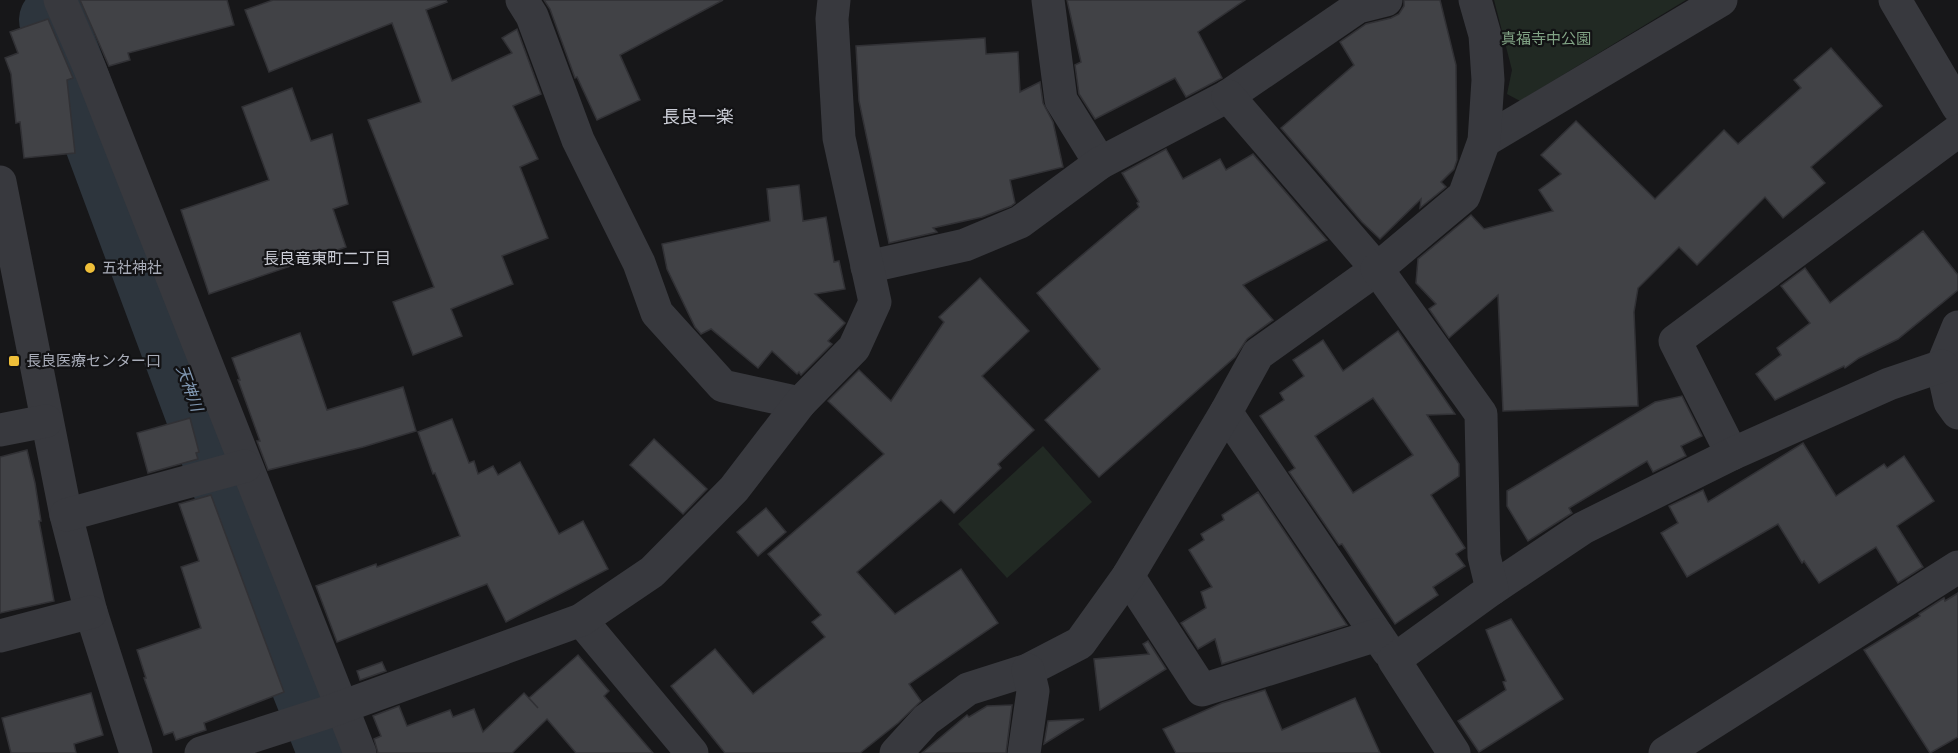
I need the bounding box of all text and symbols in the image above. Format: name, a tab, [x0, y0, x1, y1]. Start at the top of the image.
park label: 真福寺中公園	[1501, 30, 1591, 47]
district label: 長良一楽	[662, 106, 734, 126]
district label: 長良竜東町二丁目	[263, 249, 391, 267]
place label: 五社神社	[102, 259, 162, 276]
marker: 五社神社	[83, 261, 97, 275]
place label: 長良医療センター口	[26, 352, 161, 369]
marker: 長良医療センター口	[7, 354, 21, 368]
water label: 天神川	[173, 362, 207, 416]

